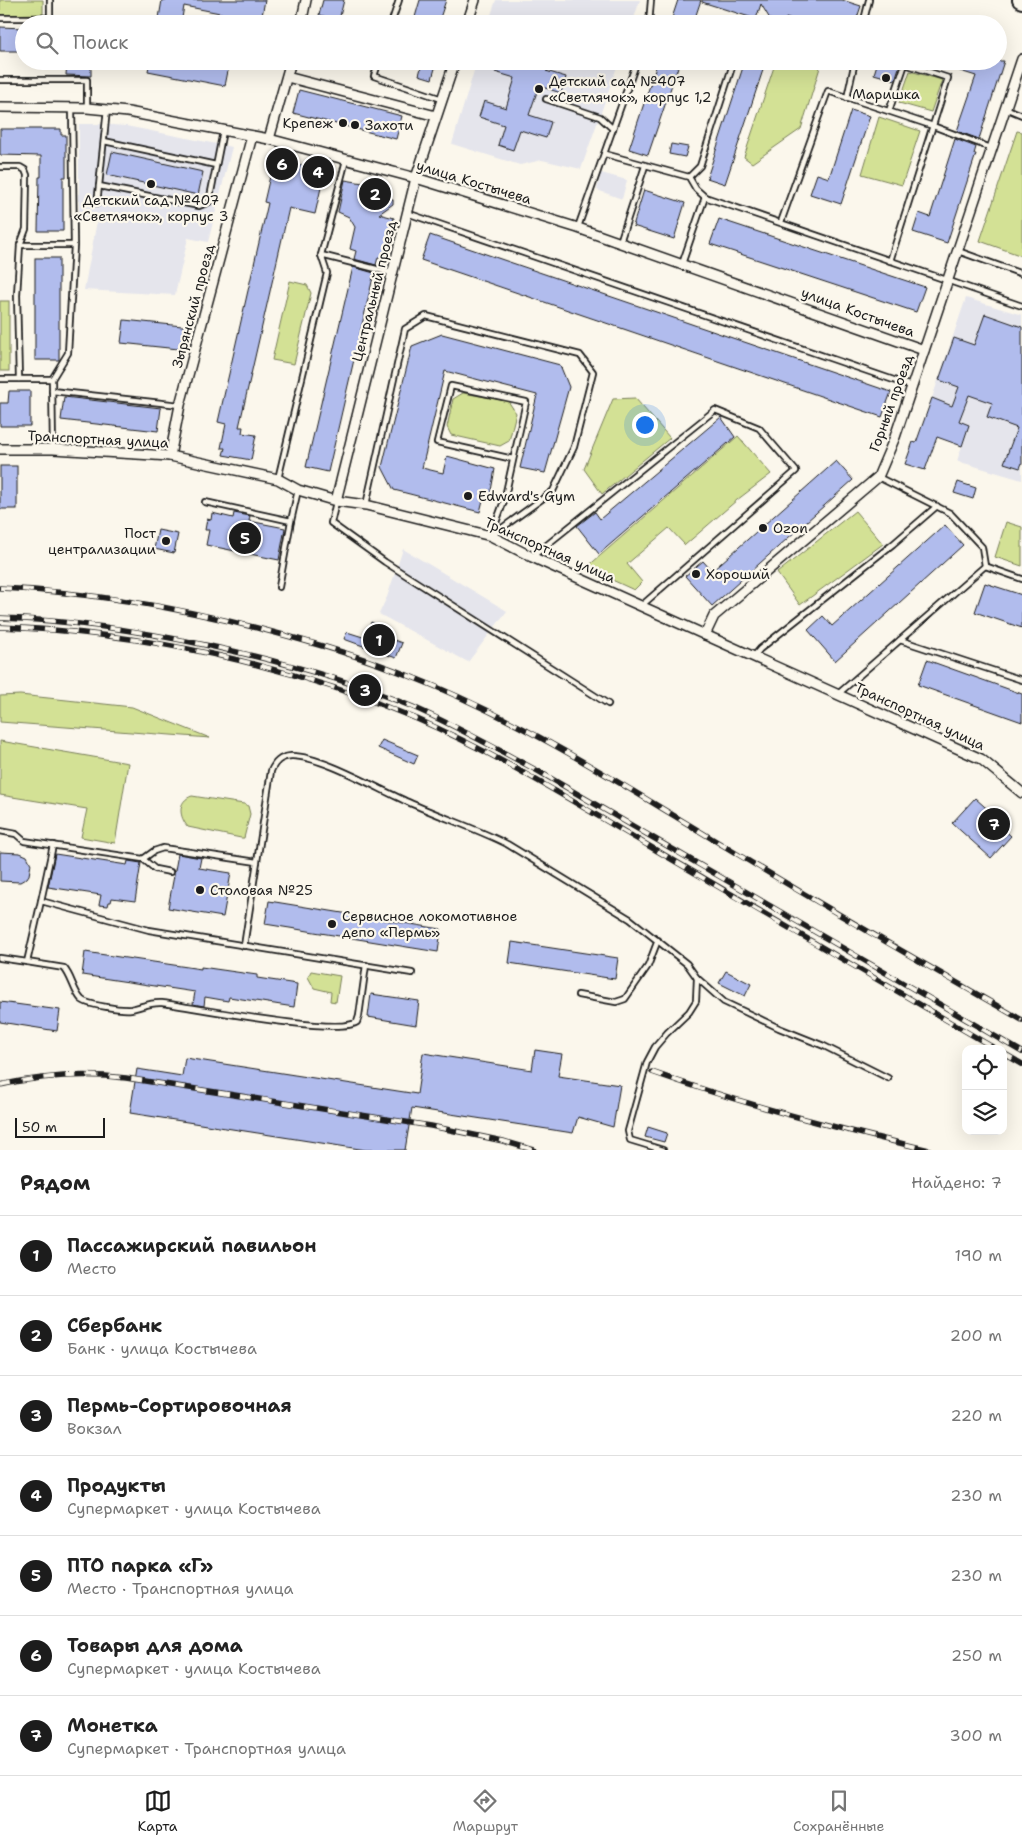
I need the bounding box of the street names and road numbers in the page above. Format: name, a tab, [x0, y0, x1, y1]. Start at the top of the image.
street label: улица Костычева	[414, 156, 534, 208]
street label: Центральный проезд	[348, 218, 400, 363]
street label: Зырянский проезд	[168, 242, 218, 370]
street label: улица Костычева	[799, 283, 917, 341]
street label: Горный проезд	[865, 352, 917, 454]
street label: Транспортная улица	[27, 426, 169, 452]
street label: Транспортная улица	[482, 513, 619, 587]
street label: Транспортная улица	[852, 678, 988, 754]

